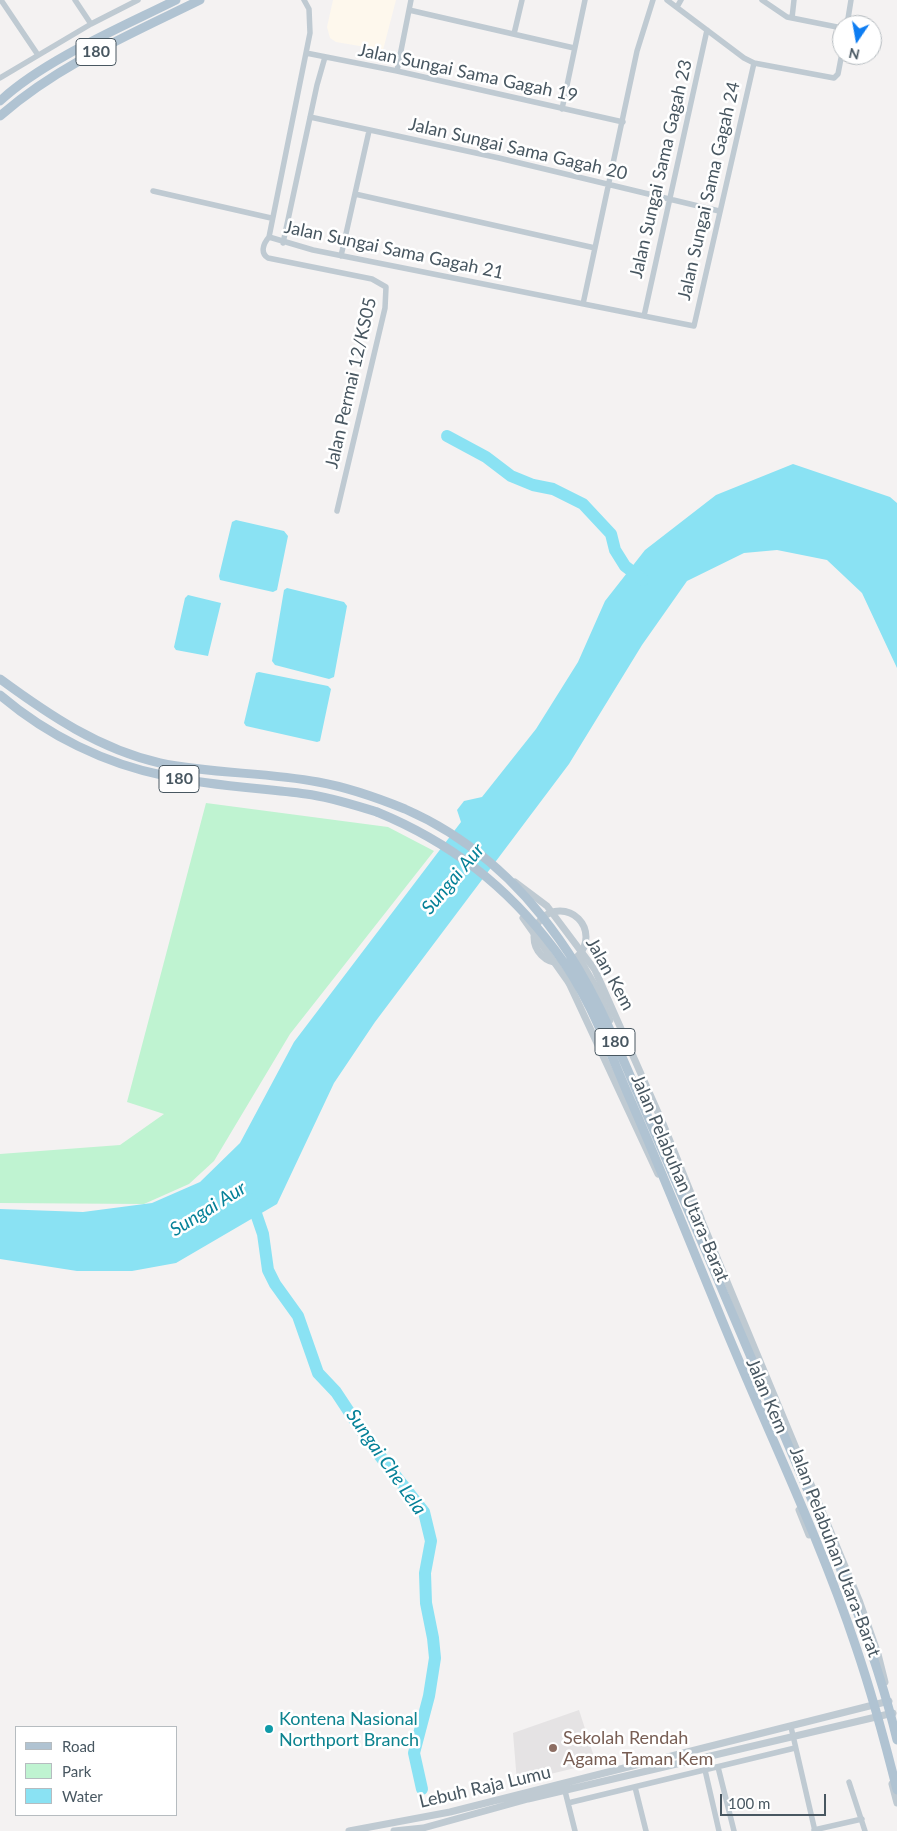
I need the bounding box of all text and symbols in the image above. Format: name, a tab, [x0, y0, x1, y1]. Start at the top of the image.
north arrow	[832, 15, 882, 65]
road number: 180	[76, 38, 116, 66]
street label: Jalan Sungai Sama Gagah 19	[356, 39, 580, 107]
text: N	[847, 45, 861, 64]
street label: Jalan Sungai Sama Gagah 23	[625, 58, 697, 280]
street label: Jalan Sungai Sama Gagah 24	[673, 80, 745, 302]
street label: Jalan Sungai Sama Gagah 20	[407, 113, 629, 185]
street label: Jalan Sungai Sama Gagah 21	[282, 216, 506, 284]
street label: Jalan Permai 12/KS05	[321, 295, 381, 471]
road number: 180	[159, 766, 199, 792]
water label: Sungai Aur	[417, 839, 489, 919]
street label: Jalan Kem	[581, 934, 639, 1014]
road number: 180	[595, 1028, 635, 1056]
street label: Jalan Pelabuhan Utara-Barat	[626, 1071, 734, 1285]
water label: Sungai Aur	[166, 1177, 250, 1241]
street label: Jalan Kem	[742, 1355, 792, 1437]
water label: Sungai Che Lela	[341, 1405, 431, 1519]
street label: Jalan Pelabuhan Utara-Barat	[785, 1444, 885, 1660]
place label: Kontena Nasional Northport Branch	[279, 1708, 419, 1750]
marker: Kontena Nasional Northport Branch	[263, 1723, 275, 1735]
legend	[15, 1726, 178, 1816]
place label: Sekolah Rendah Agama Taman Kem	[563, 1727, 713, 1770]
text: Road	[62, 1737, 95, 1755]
marker: Sekolah Rendah Agama Taman Kem	[547, 1742, 559, 1754]
street label: Lebuh Raja Lumu	[417, 1761, 553, 1813]
text: Park	[62, 1762, 91, 1780]
scale bar	[722, 1784, 828, 1816]
text: Water	[62, 1787, 103, 1805]
text: 100 m	[728, 1794, 770, 1812]

